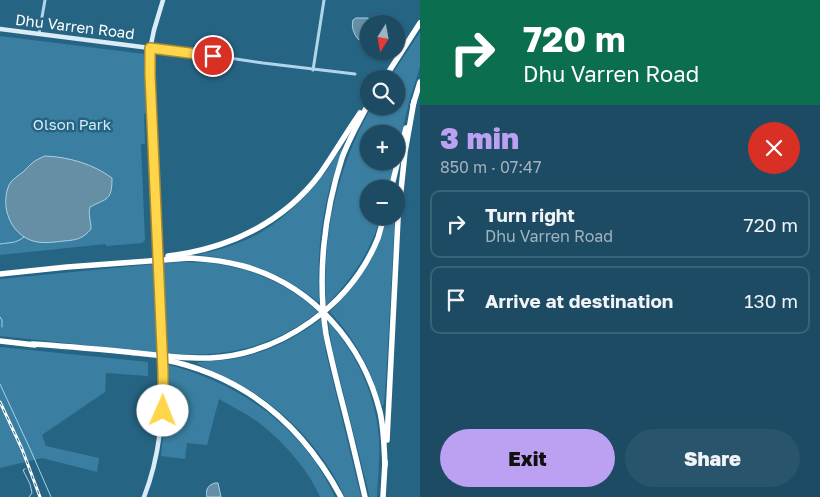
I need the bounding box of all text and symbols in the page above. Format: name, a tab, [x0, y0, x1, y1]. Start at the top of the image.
street label: Dhu Varren Road	[14, 10, 136, 42]
north arrow	[360, 15, 405, 60]
map controls	[360, 15, 405, 225]
text: 720 m	[523, 18, 626, 60]
icon: right	[440, 20, 505, 85]
pin	[192, 35, 234, 77]
icon: arrive	[199, 42, 227, 70]
text: Dhu Varren Road	[523, 60, 699, 87]
button: search	[360, 70, 405, 115]
park label: Olson Park	[33, 115, 112, 133]
text: 3 min	[440, 120, 519, 156]
button: close	[748, 122, 800, 174]
button: +	[360, 125, 405, 170]
text: 850 m · 07:47	[440, 157, 541, 177]
button: −	[360, 180, 405, 225]
text: Turn right	[485, 203, 575, 226]
icon: right	[442, 210, 470, 238]
text: 720 m	[744, 213, 798, 236]
text: Dhu Varren Road	[485, 226, 613, 246]
icon: arrive	[442, 286, 470, 314]
text: Arrive at destination	[485, 289, 673, 312]
text: 130 m	[744, 289, 798, 312]
position arrow	[136, 384, 188, 436]
button: Exit	[440, 429, 615, 487]
button: Share	[625, 429, 800, 487]

